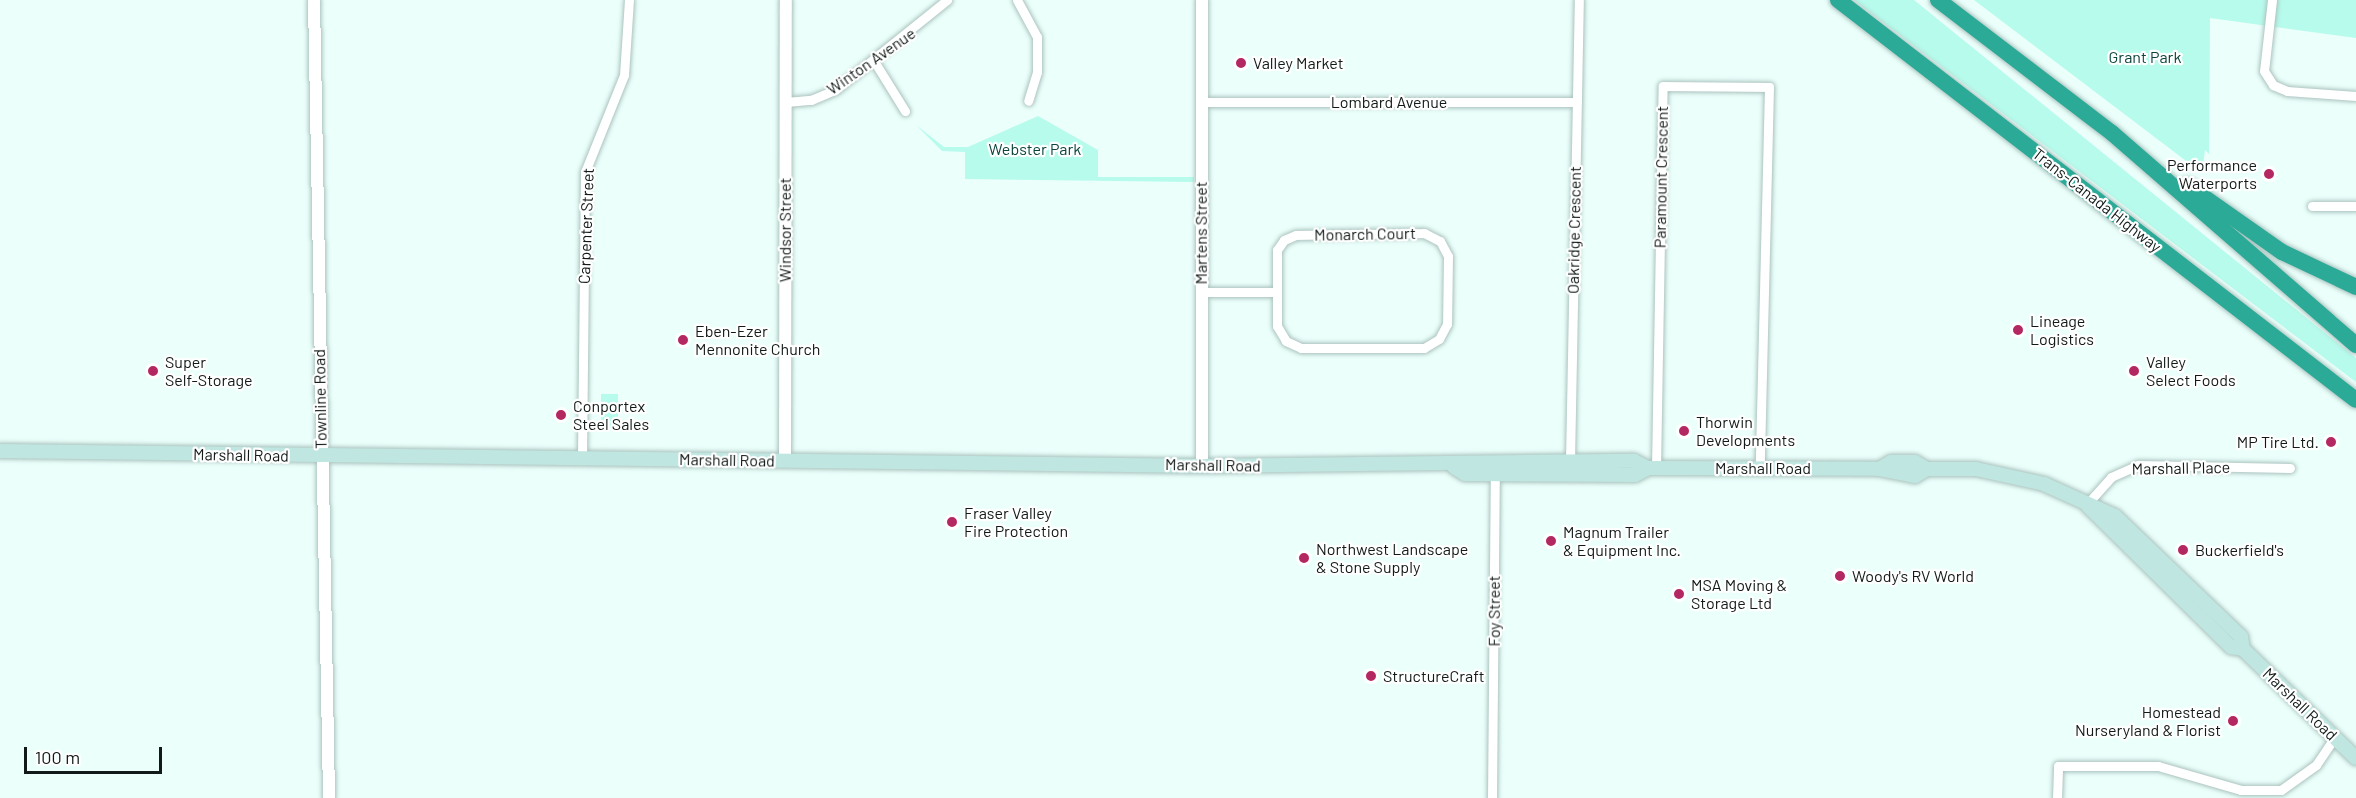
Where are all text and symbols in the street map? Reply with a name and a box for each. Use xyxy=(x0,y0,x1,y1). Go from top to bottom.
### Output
street label: Winton Avenue xyxy=(823,23,919,99)
park label: Grant Park xyxy=(2109,47,2181,67)
place label: Valley Market xyxy=(1253,53,1343,73)
marker: Valley Market xyxy=(1234,56,1248,70)
street label: Lombard Avenue xyxy=(1331,92,1447,112)
street label: Paramount Crescent xyxy=(1650,106,1672,248)
park label: Webster Park xyxy=(989,139,1081,159)
street label: Trans-Canada Highway xyxy=(2029,144,2165,256)
place label: Performance Waterports xyxy=(2167,155,2257,193)
street label: Oakridge Crescent xyxy=(1563,166,1585,294)
marker: Performance Waterports xyxy=(2262,167,2276,181)
street label: Carpenter Street xyxy=(574,168,598,284)
street label: Windsor Street xyxy=(775,178,795,282)
street label: Martens Street xyxy=(1191,182,1211,284)
street label: Monarch Court xyxy=(1314,224,1416,244)
place label: Lineage Logistics xyxy=(2030,311,2094,349)
place label: Eben-Ezer Mennonite Church xyxy=(695,321,820,359)
marker: Lineage Logistics xyxy=(2011,323,2025,337)
marker: Eben-Ezer Mennonite Church xyxy=(676,333,690,347)
street label: Townline Road xyxy=(310,349,330,449)
place label: Super Self-Storage xyxy=(165,352,253,390)
place label: Valley Select Foods xyxy=(2146,352,2236,390)
marker: Super Self-Storage xyxy=(146,364,160,378)
marker: Valley Select Foods xyxy=(2127,364,2141,378)
place label: Conportex Steel Sales xyxy=(573,396,649,434)
marker: Conportex Steel Sales xyxy=(554,408,568,422)
place label: Thorwin Developments xyxy=(1696,412,1795,450)
marker: Thorwin Developments xyxy=(1677,424,1691,438)
place label: MP Tire Ltd. xyxy=(2237,432,2319,452)
marker: MP Tire Ltd. xyxy=(2324,435,2338,449)
street label: Marshall Road xyxy=(193,445,289,465)
street label: Marshall Road xyxy=(679,450,775,470)
street label: Marshall Road xyxy=(1165,455,1261,475)
street label: Marshall Road xyxy=(1715,458,1811,478)
street label: Marshall Place xyxy=(2132,458,2230,478)
place label: Fraser Valley Fire Protection xyxy=(964,503,1068,541)
marker: Fraser Valley Fire Protection xyxy=(945,515,959,529)
place label: Magnum Trailer & Equipment Inc. xyxy=(1563,522,1681,560)
marker: Magnum Trailer & Equipment Inc. xyxy=(1544,534,1558,548)
place label: Northwest Landscape & Stone Supply xyxy=(1316,539,1468,577)
place label: Buckerfield's xyxy=(2195,540,2284,560)
marker: Buckerfield's xyxy=(2176,543,2190,557)
marker: Northwest Landscape & Stone Supply xyxy=(1297,551,1311,565)
place label: Woody's RV World xyxy=(1852,566,1974,586)
marker: Woody's RV World xyxy=(1833,569,1847,583)
street label: Foy Street xyxy=(1484,575,1504,647)
place label: MSA Moving & Storage Ltd xyxy=(1691,575,1787,613)
marker: MSA Moving & Storage Ltd xyxy=(1672,587,1686,601)
street label: Marshall Road xyxy=(2259,664,2341,744)
place label: StructureCraft xyxy=(1383,666,1485,686)
marker: StructureCraft xyxy=(1364,669,1378,683)
place label: Homestead Nurseryland & Florist xyxy=(2075,702,2221,740)
marker: Homestead Nurseryland & Florist xyxy=(2226,714,2240,728)
scale bar xyxy=(27,735,165,773)
text: 100 m xyxy=(35,746,80,768)

